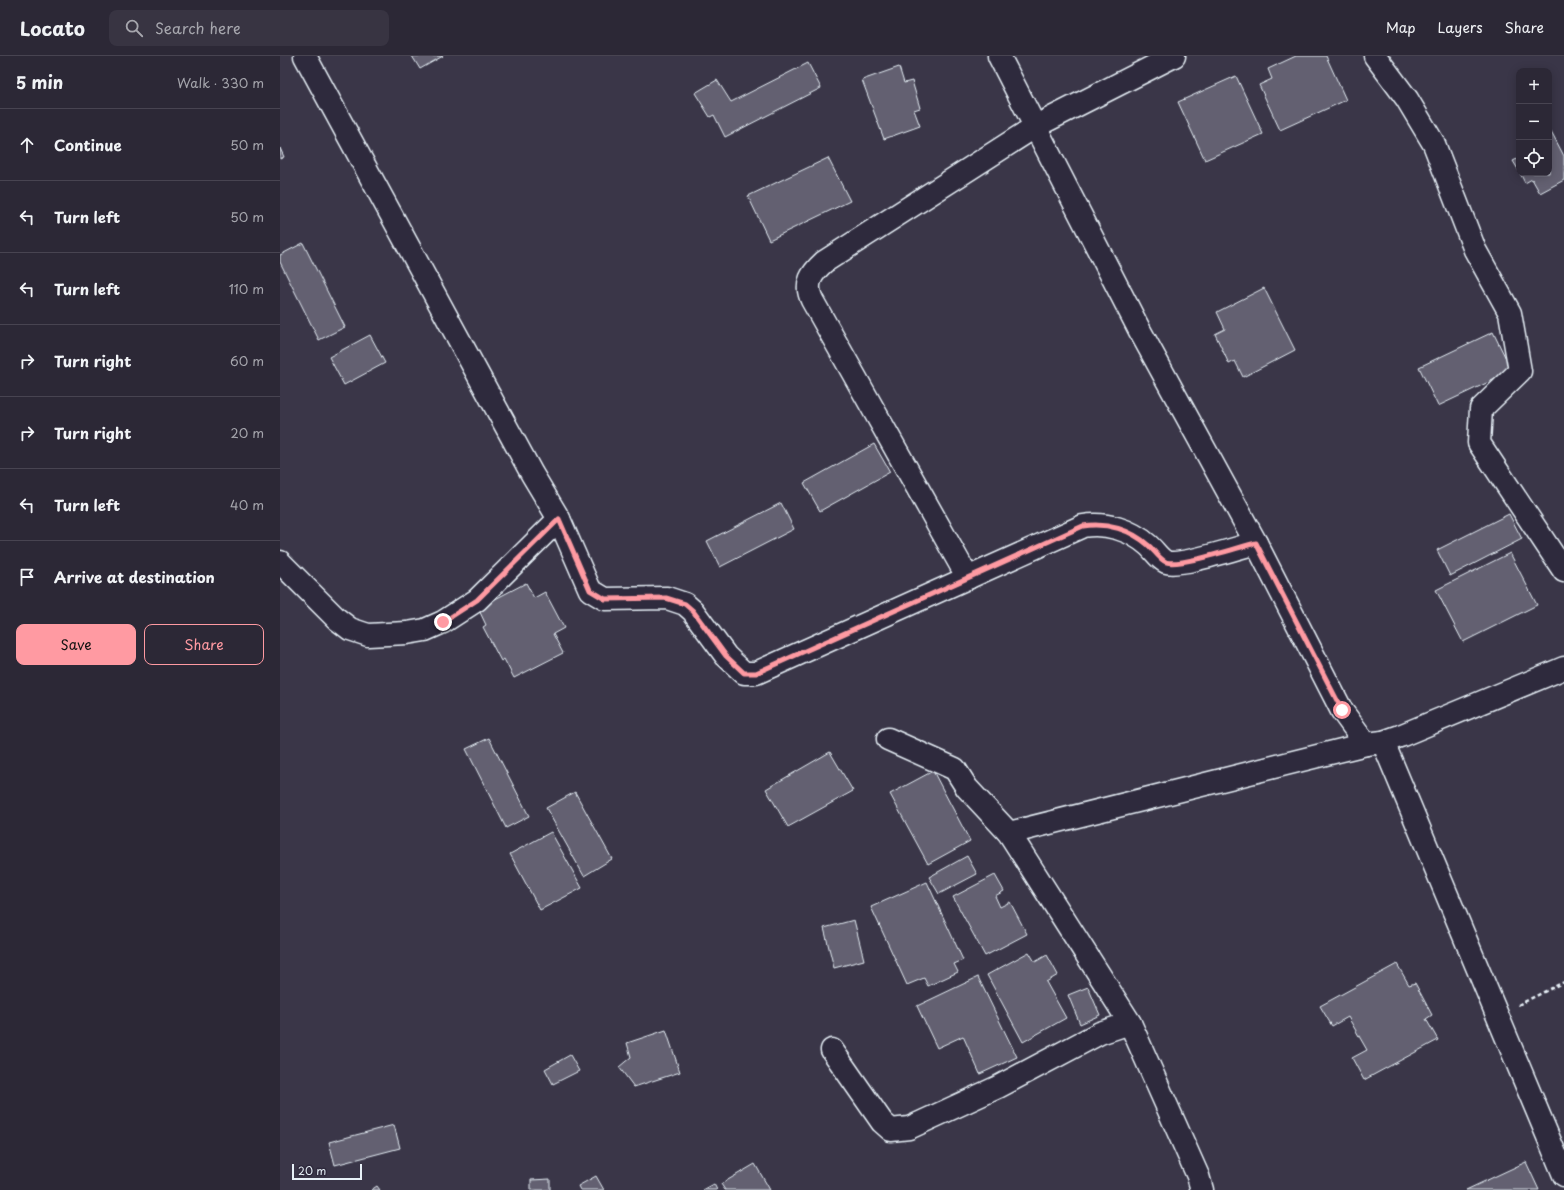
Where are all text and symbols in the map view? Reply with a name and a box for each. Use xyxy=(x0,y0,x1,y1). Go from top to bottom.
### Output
search box xyxy=(109,10,389,46)
text: Locato xyxy=(20,14,85,42)
text: Search here xyxy=(155,16,241,39)
icon: search xyxy=(123,17,145,39)
text: Map xyxy=(1386,17,1416,38)
text: Layers xyxy=(1438,17,1483,38)
text: Share xyxy=(1505,17,1544,38)
map controls xyxy=(1516,68,1552,176)
button: + xyxy=(1516,68,1552,104)
text: 5 min xyxy=(16,69,63,95)
text: Walk · 330 m xyxy=(177,73,264,92)
button: − xyxy=(1516,104,1552,140)
text: Continue xyxy=(54,133,122,156)
icon: ahead xyxy=(16,134,38,156)
text: 50 m xyxy=(230,135,264,154)
button: locate xyxy=(1516,140,1552,176)
text: Turn left xyxy=(54,205,120,228)
icon: left xyxy=(16,206,38,228)
text: 50 m xyxy=(230,207,264,226)
text: Turn left xyxy=(54,277,120,300)
icon: left xyxy=(16,278,38,300)
text: 110 m xyxy=(229,279,264,298)
text: Turn right xyxy=(54,349,131,372)
icon: right xyxy=(16,350,38,372)
text: 60 m xyxy=(230,351,264,370)
text: Turn right xyxy=(54,421,131,444)
icon: right xyxy=(16,422,38,444)
text: 20 m xyxy=(230,423,264,442)
text: Turn left xyxy=(54,493,120,516)
icon: left xyxy=(16,494,38,516)
text: 40 m xyxy=(230,495,264,514)
text: Arrive at destination xyxy=(54,565,215,588)
icon: arrive xyxy=(16,566,38,588)
route end xyxy=(434,613,452,631)
button: Save xyxy=(16,624,136,665)
button: Share xyxy=(144,624,264,665)
route start xyxy=(1333,701,1351,719)
scale bar xyxy=(292,1162,362,1181)
text: 20 m xyxy=(298,1162,326,1179)

